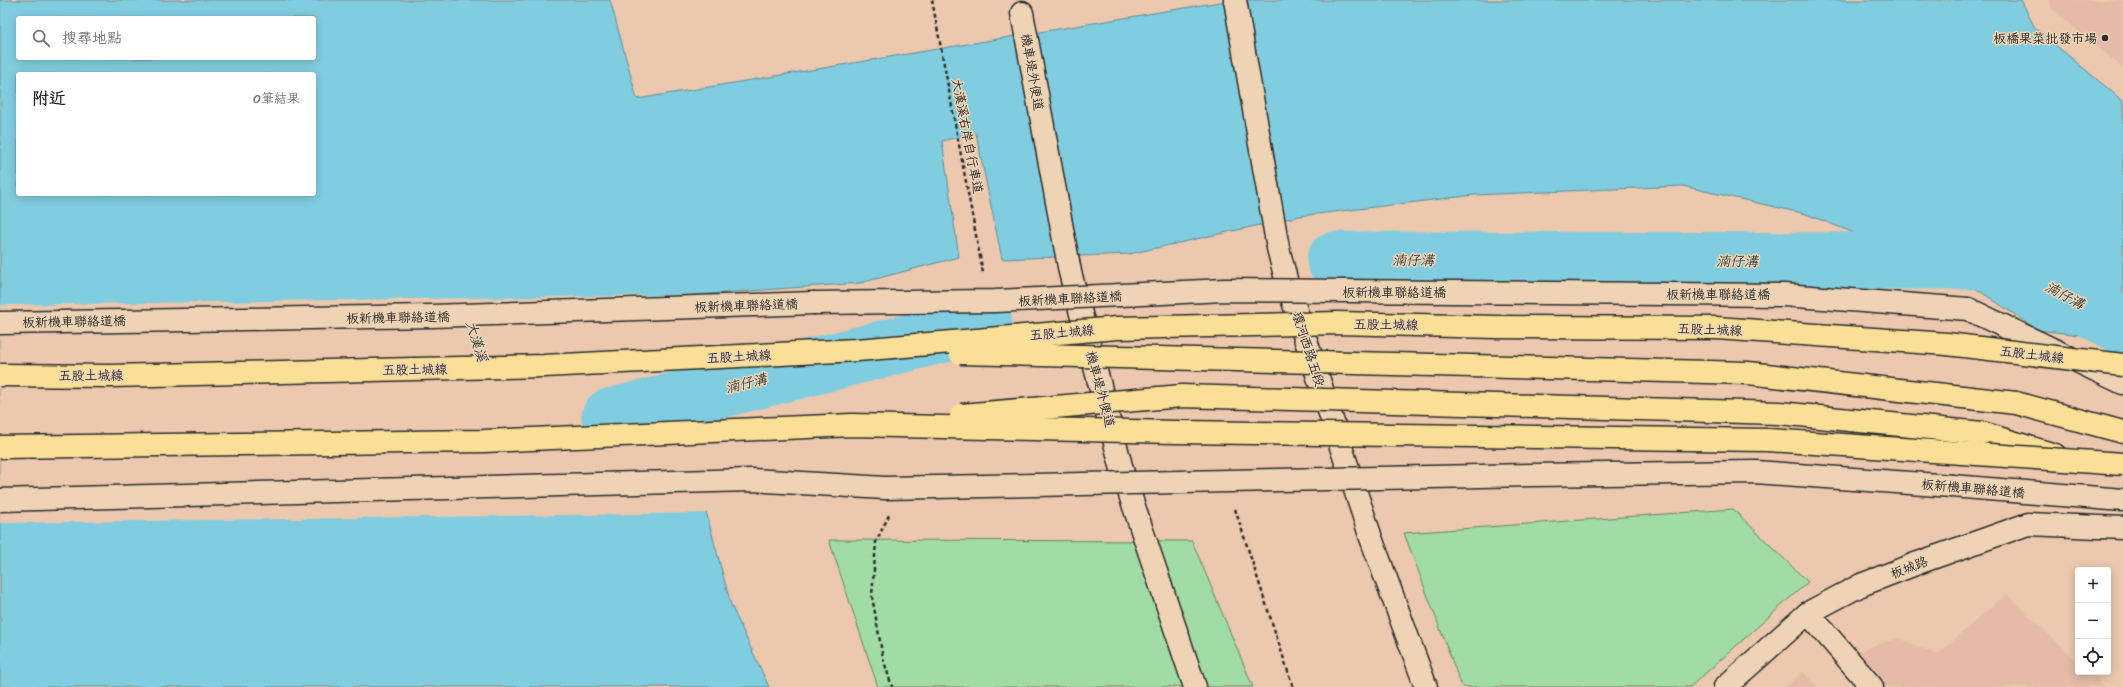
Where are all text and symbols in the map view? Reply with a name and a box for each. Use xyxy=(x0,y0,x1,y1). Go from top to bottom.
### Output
search box xyxy=(16,16,316,60)
text: 搜尋地點 xyxy=(62,25,122,51)
icon: search xyxy=(30,27,52,49)
place label: 板橋果菜批發市場 xyxy=(1993,27,2097,50)
street label: 機車堤外便道 xyxy=(1014,32,1051,112)
marker: 板橋果菜批發市場 xyxy=(2100,33,2110,43)
street label: 大漢溪右岸自行車道 xyxy=(945,76,990,196)
text: 附近 xyxy=(32,83,66,113)
text: 0筆結果 xyxy=(253,87,300,110)
water label: 湳仔溝 xyxy=(1392,248,1435,273)
water label: 湳仔溝 xyxy=(1716,249,1759,274)
water label: 湳仔溝 xyxy=(2040,275,2090,317)
street label: 板新機車聯絡道橋 xyxy=(1342,281,1446,304)
street label: 板新機車聯絡道橋 xyxy=(1666,283,1770,306)
street label: 板新機車聯絡道橋 xyxy=(1017,284,1123,313)
street label: 板新機車聯絡道橋 xyxy=(694,292,798,319)
street label: 板新機車聯絡道橋 xyxy=(346,305,450,330)
street label: 板新機車聯絡道橋 xyxy=(22,309,126,334)
street label: 環河西路五段 xyxy=(1286,309,1332,390)
street label: 五股土城線 xyxy=(1353,312,1419,337)
water label: 大漢溪 xyxy=(458,317,495,366)
street label: 五股土城線 xyxy=(1677,317,1743,342)
street label: 五股土城線 xyxy=(1029,318,1095,347)
street label: 五股土城線 xyxy=(1998,339,2066,370)
street label: 五股土城線 xyxy=(706,343,772,370)
street label: 機車堤外便道 xyxy=(1079,348,1122,430)
street label: 五股土城線 xyxy=(382,357,448,382)
street label: 五股土城線 xyxy=(58,364,124,387)
water label: 湳仔溝 xyxy=(723,366,770,401)
street label: 板新機車聯絡道橋 xyxy=(1920,473,2026,504)
street label: 板城路 xyxy=(1887,550,1932,585)
map controls xyxy=(2075,567,2111,675)
button: + xyxy=(2075,567,2111,603)
button: − xyxy=(2075,603,2111,639)
button: locate xyxy=(2075,639,2111,675)

